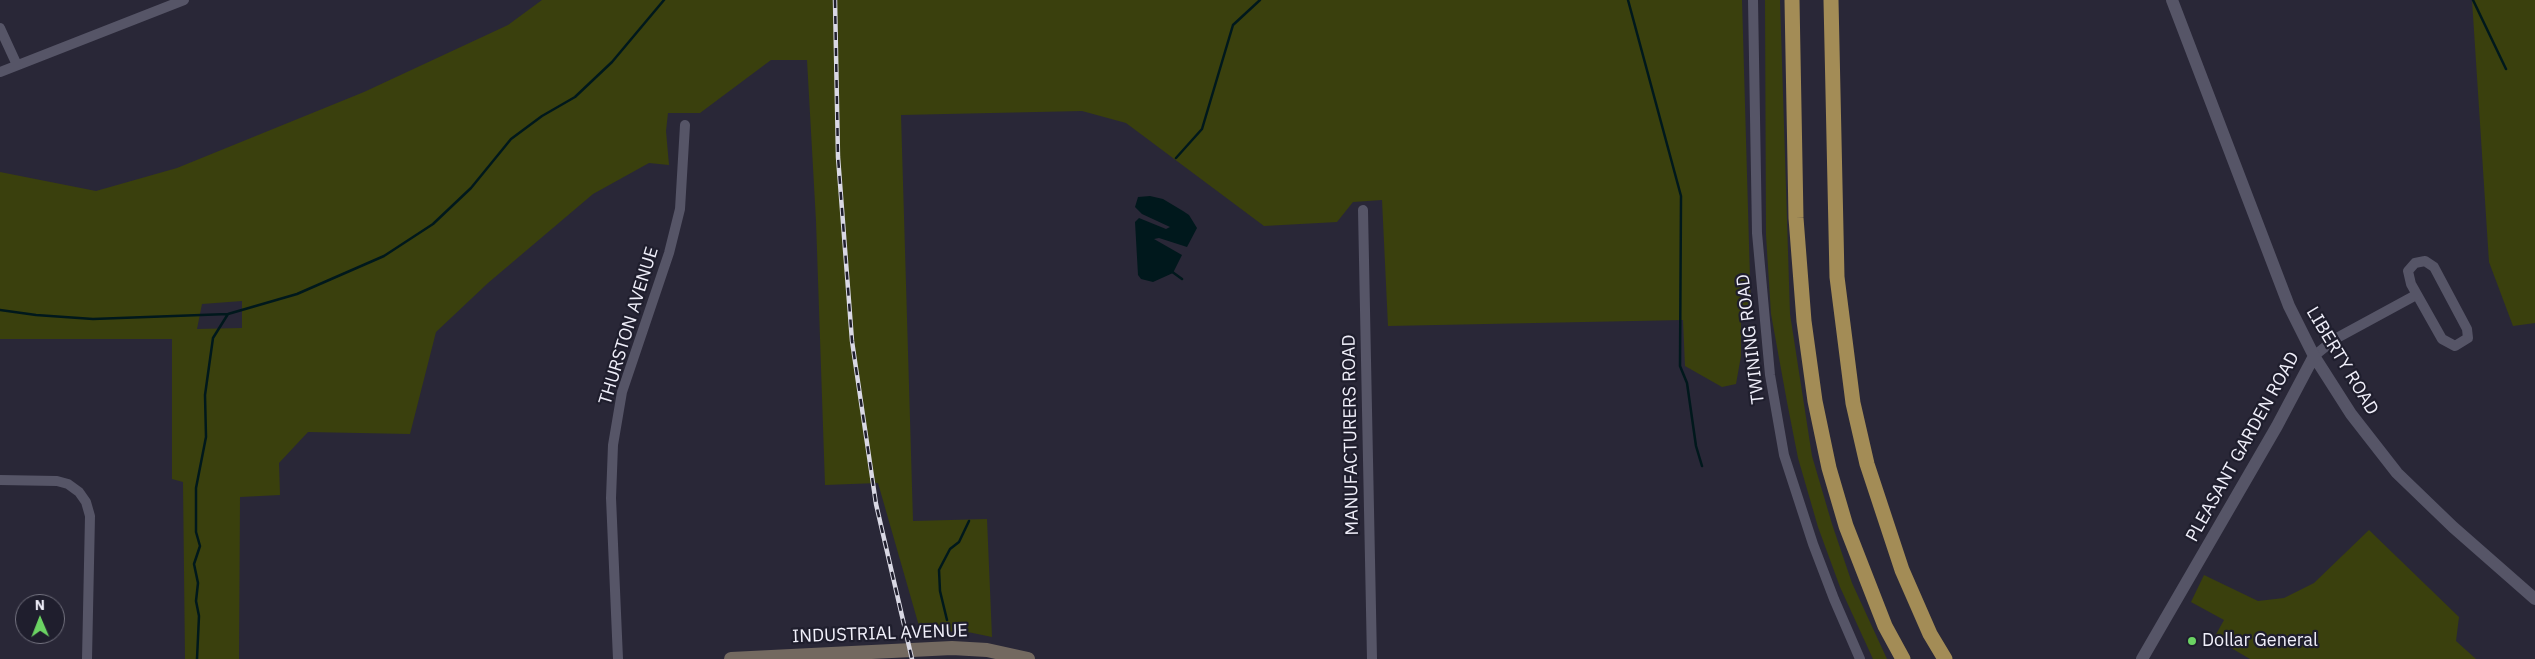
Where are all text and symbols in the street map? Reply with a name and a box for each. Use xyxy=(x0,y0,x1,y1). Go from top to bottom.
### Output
street label: THURSTON AVENUE xyxy=(595,244,663,408)
street label: TWINING ROAD xyxy=(1732,273,1770,405)
street label: LIBERTY ROAD xyxy=(2301,303,2383,419)
street label: MANUFACTURERS ROAD xyxy=(1338,334,1364,536)
street label: PLEASANT GARDEN ROAD xyxy=(2182,348,2304,546)
north arrow xyxy=(15,594,65,644)
text: N xyxy=(35,596,45,614)
street label: INDUSTRIAL AVENUE xyxy=(792,620,968,648)
place label: Dollar General xyxy=(2202,630,2318,652)
marker: Dollar General xyxy=(2186,635,2198,647)

